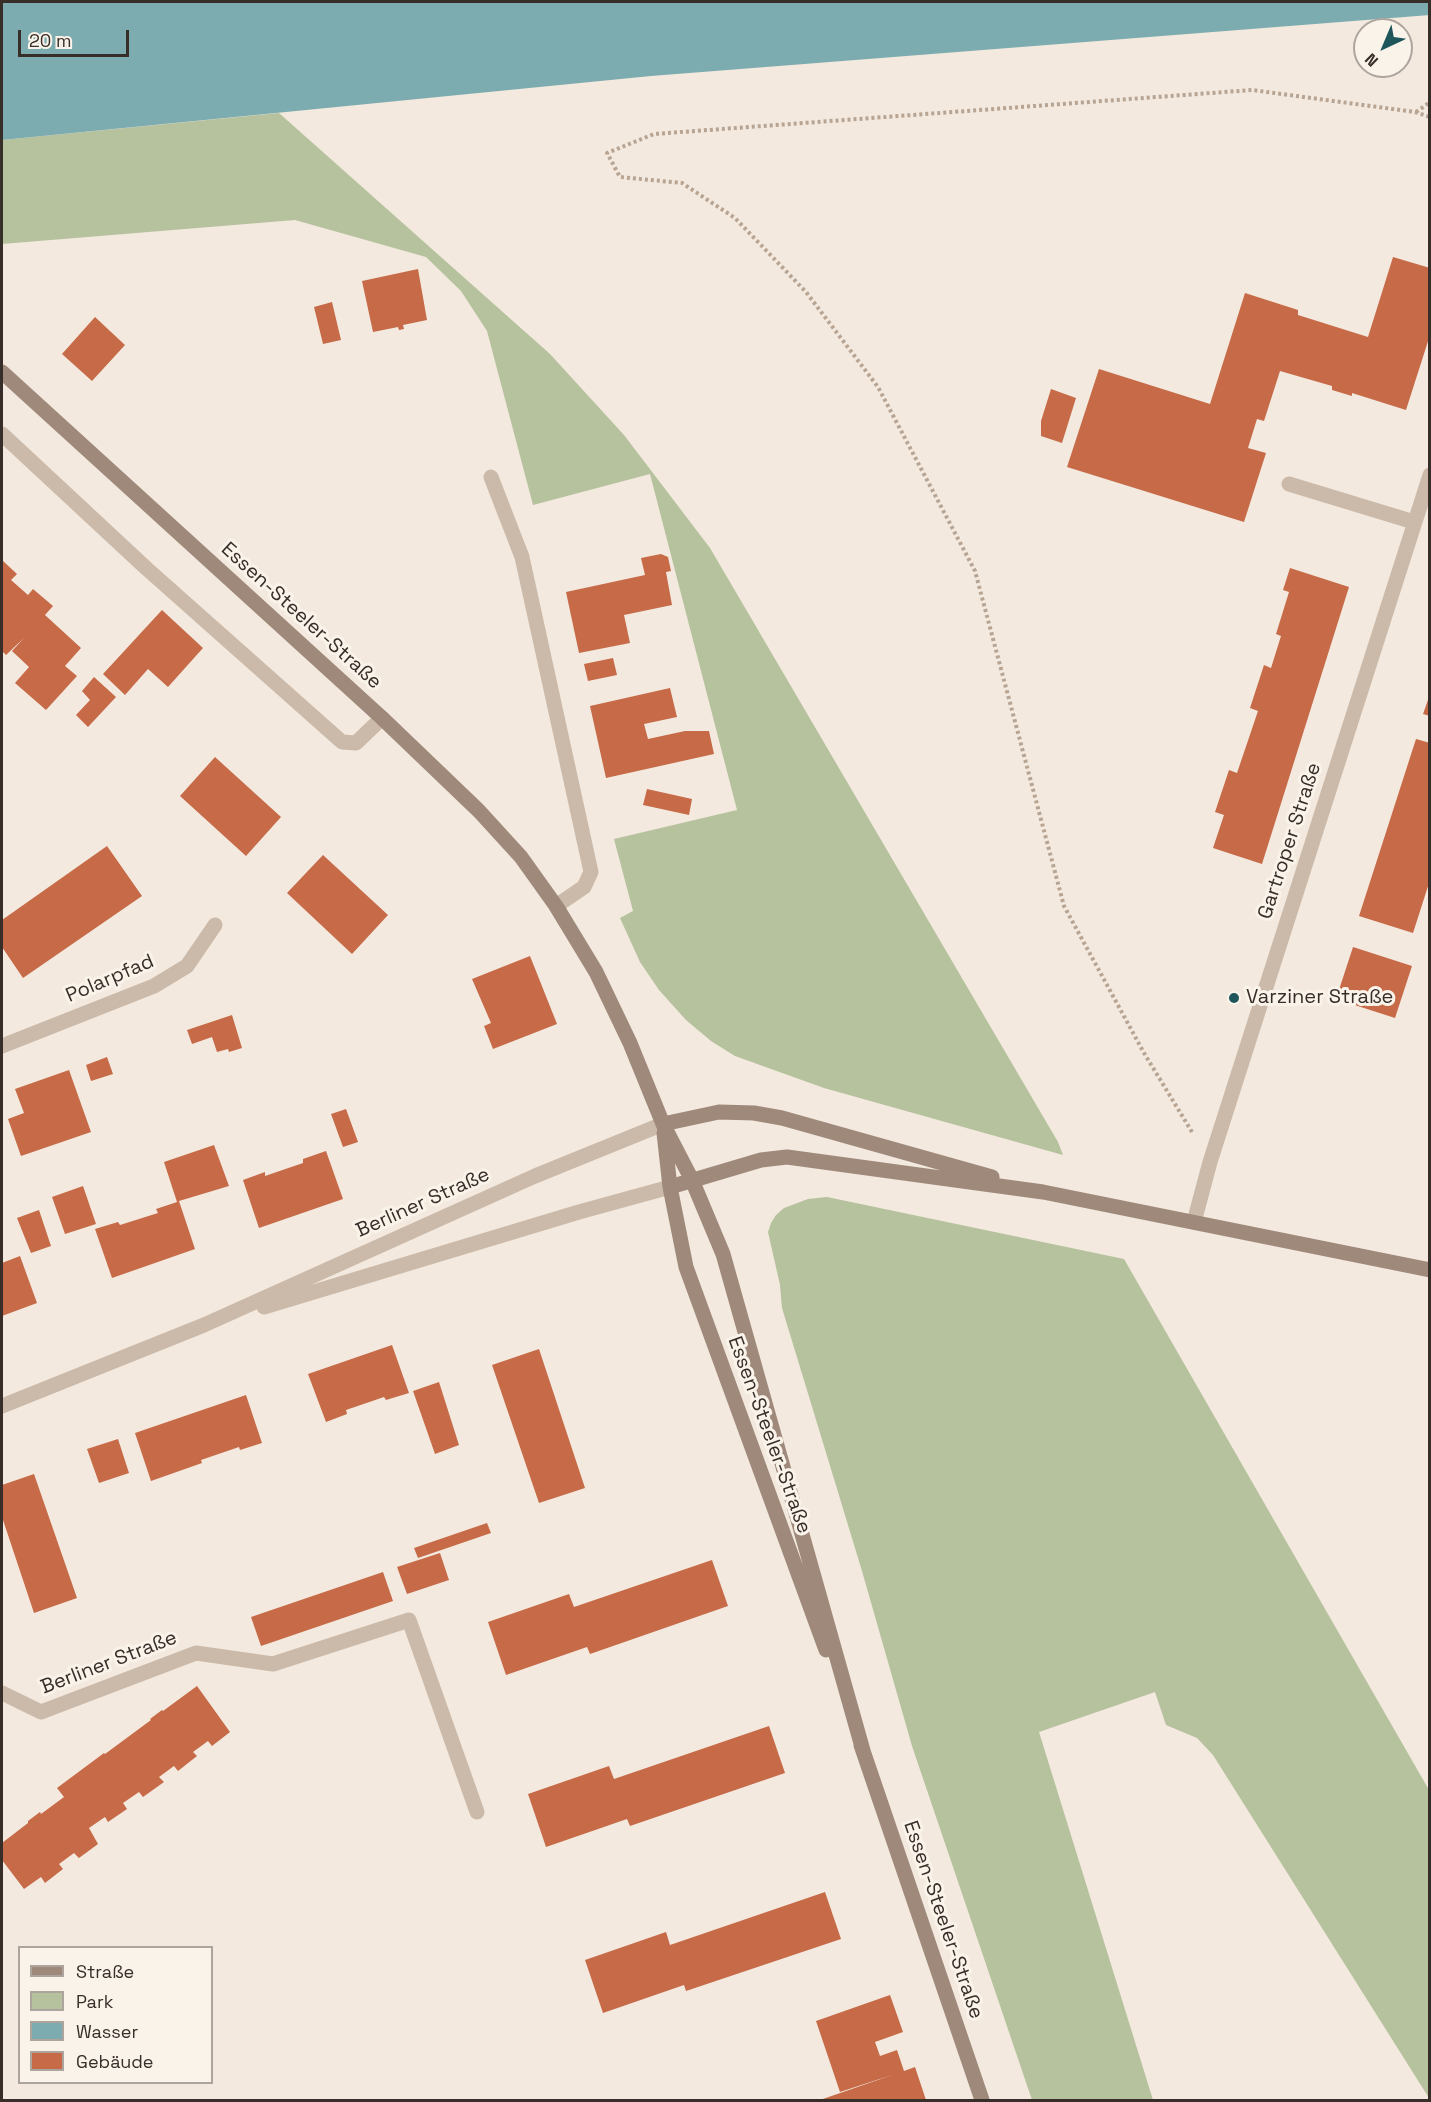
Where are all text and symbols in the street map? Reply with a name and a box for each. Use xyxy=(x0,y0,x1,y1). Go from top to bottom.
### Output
scale bar xyxy=(21,18,132,56)
north arrow xyxy=(1353,18,1413,78)
text: 20 m xyxy=(29,29,72,52)
text: N xyxy=(1360,49,1383,71)
street label: Essen-Steeler-Straße xyxy=(216,538,386,694)
street label: Gartroper Straße xyxy=(1253,760,1327,922)
street label: Polarpfad xyxy=(62,950,158,1008)
place label: Varziner Straße xyxy=(1246,986,1393,1010)
marker: Varziner Straße xyxy=(1227,991,1241,1005)
street label: Berliner Straße xyxy=(352,1163,494,1243)
street label: Essen-Steeler-Straße xyxy=(722,1333,816,1537)
street label: Berliner Straße xyxy=(38,1626,180,1700)
street label: Essen-Steeler-Straße xyxy=(898,1818,988,2022)
legend xyxy=(18,1946,213,2084)
text: Straße xyxy=(76,1960,134,1983)
text: Park xyxy=(76,1990,113,2013)
text: Wasser xyxy=(76,2020,138,2043)
text: Gebäude xyxy=(76,2050,154,2073)

